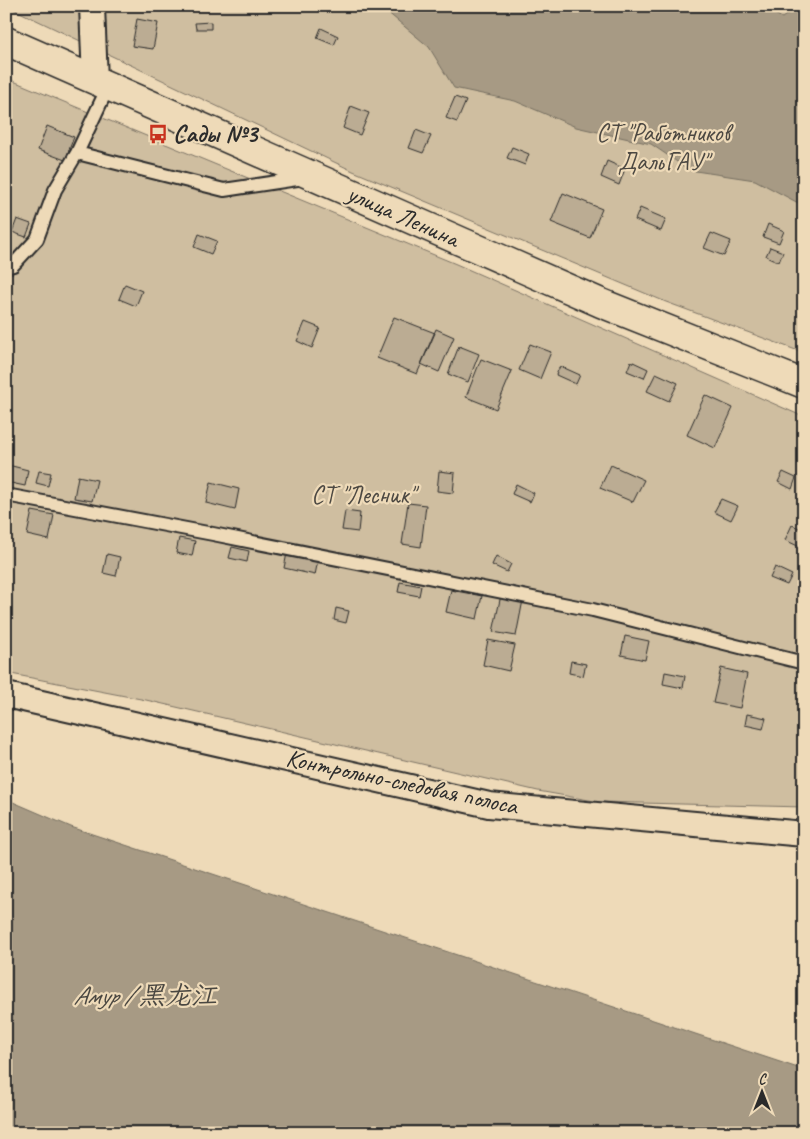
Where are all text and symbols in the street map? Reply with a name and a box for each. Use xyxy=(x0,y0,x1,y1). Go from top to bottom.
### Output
park label: СТ "Работников ДальГАУ" xyxy=(596,117,734,178)
place label: Сады №3 xyxy=(173,118,260,150)
bus stop icon: Сады №3 xyxy=(147,123,169,145)
street label: улица Ленина xyxy=(340,176,466,256)
park label: СТ "Лесник" xyxy=(311,479,420,511)
street label: Контрольно-следовая полоса xyxy=(283,742,523,823)
water label: Амур / 黑龙江 xyxy=(73,979,218,1012)
north arrow xyxy=(738,1066,788,1116)
text: С xyxy=(759,1071,768,1088)

